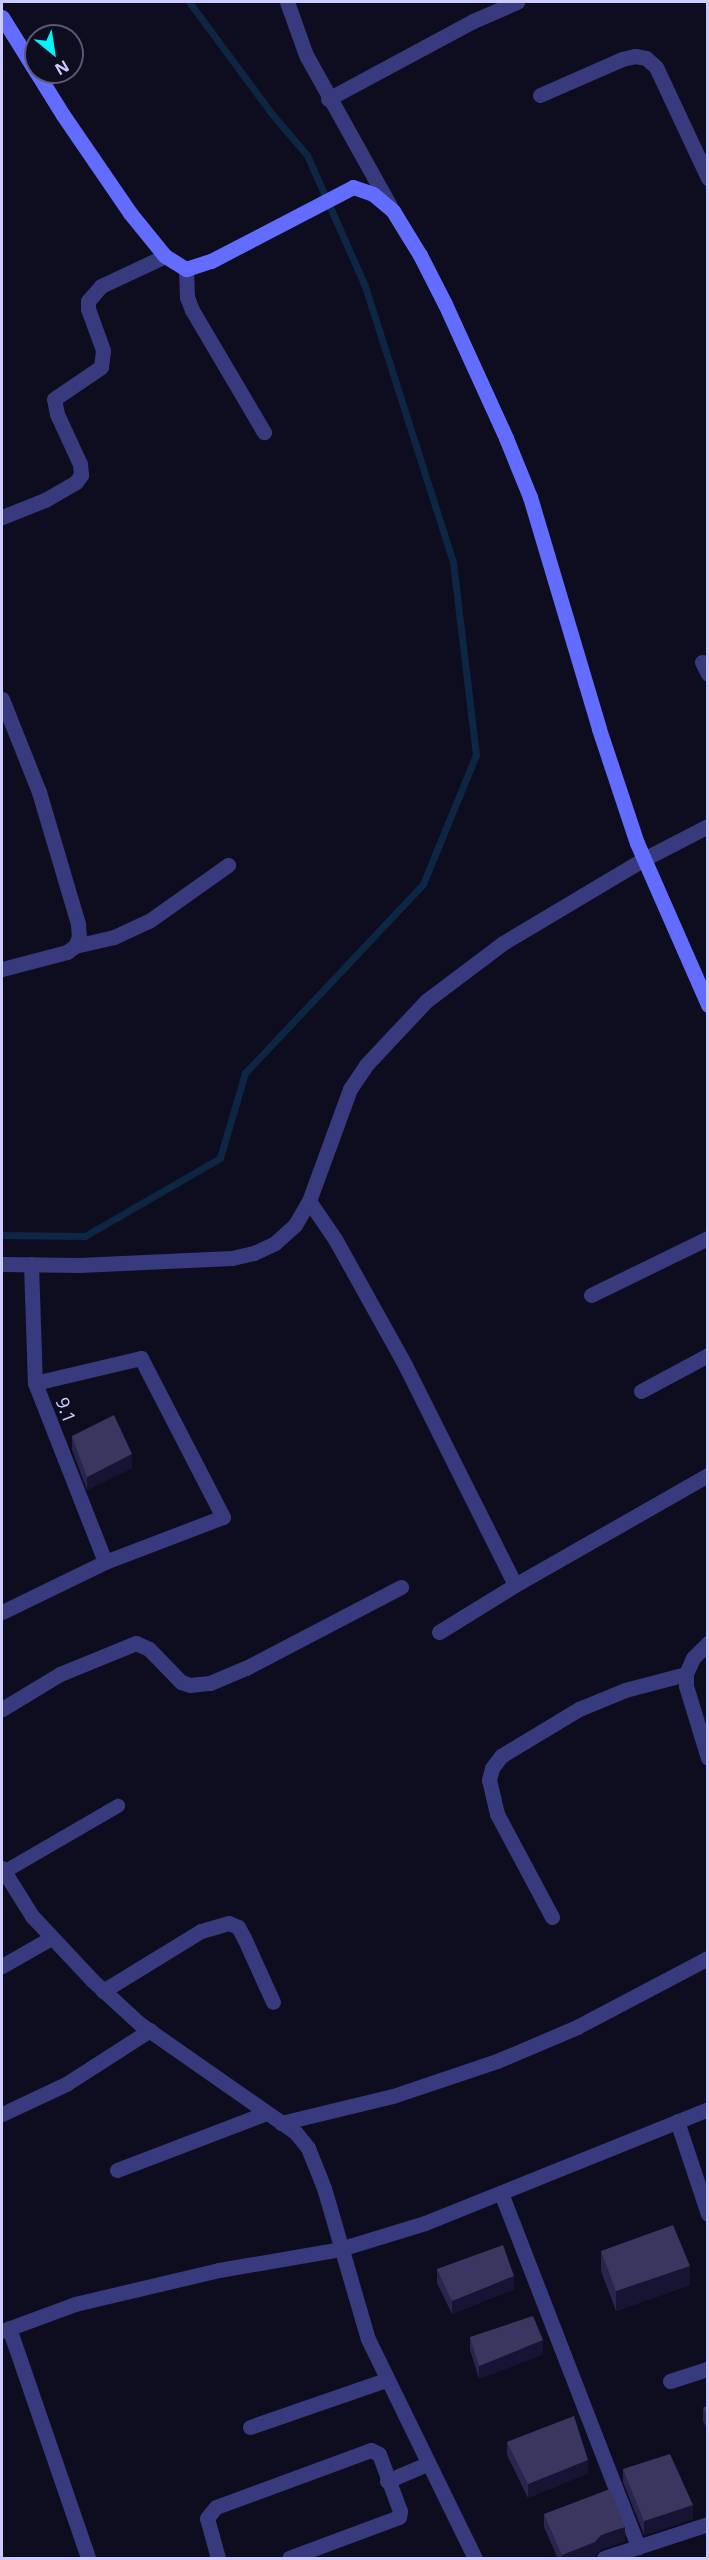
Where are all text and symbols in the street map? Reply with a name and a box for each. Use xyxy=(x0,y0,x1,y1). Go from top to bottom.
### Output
north arrow xyxy=(24,24,84,84)
text: N xyxy=(51,55,73,81)
street label: 9.1 xyxy=(51,1394,81,1426)

